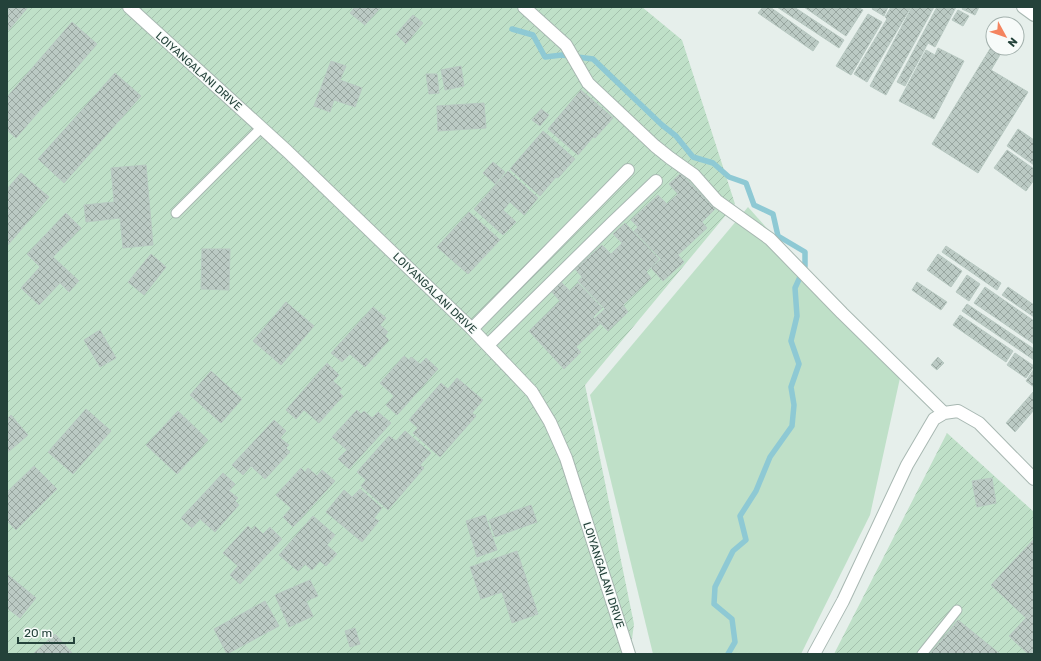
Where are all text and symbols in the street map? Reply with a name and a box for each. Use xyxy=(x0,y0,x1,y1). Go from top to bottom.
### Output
north arrow xyxy=(985,16,1025,56)
street label: LOIYANGALANI DRIVE xyxy=(153,29,245,114)
text: N xyxy=(1005,35,1020,49)
street label: LOIYANGALANI DRIVE xyxy=(390,250,479,337)
street label: LOIYANGALANI DRIVE xyxy=(580,520,627,630)
scale bar xyxy=(18,619,74,645)
text: 20 m xyxy=(24,626,52,640)

